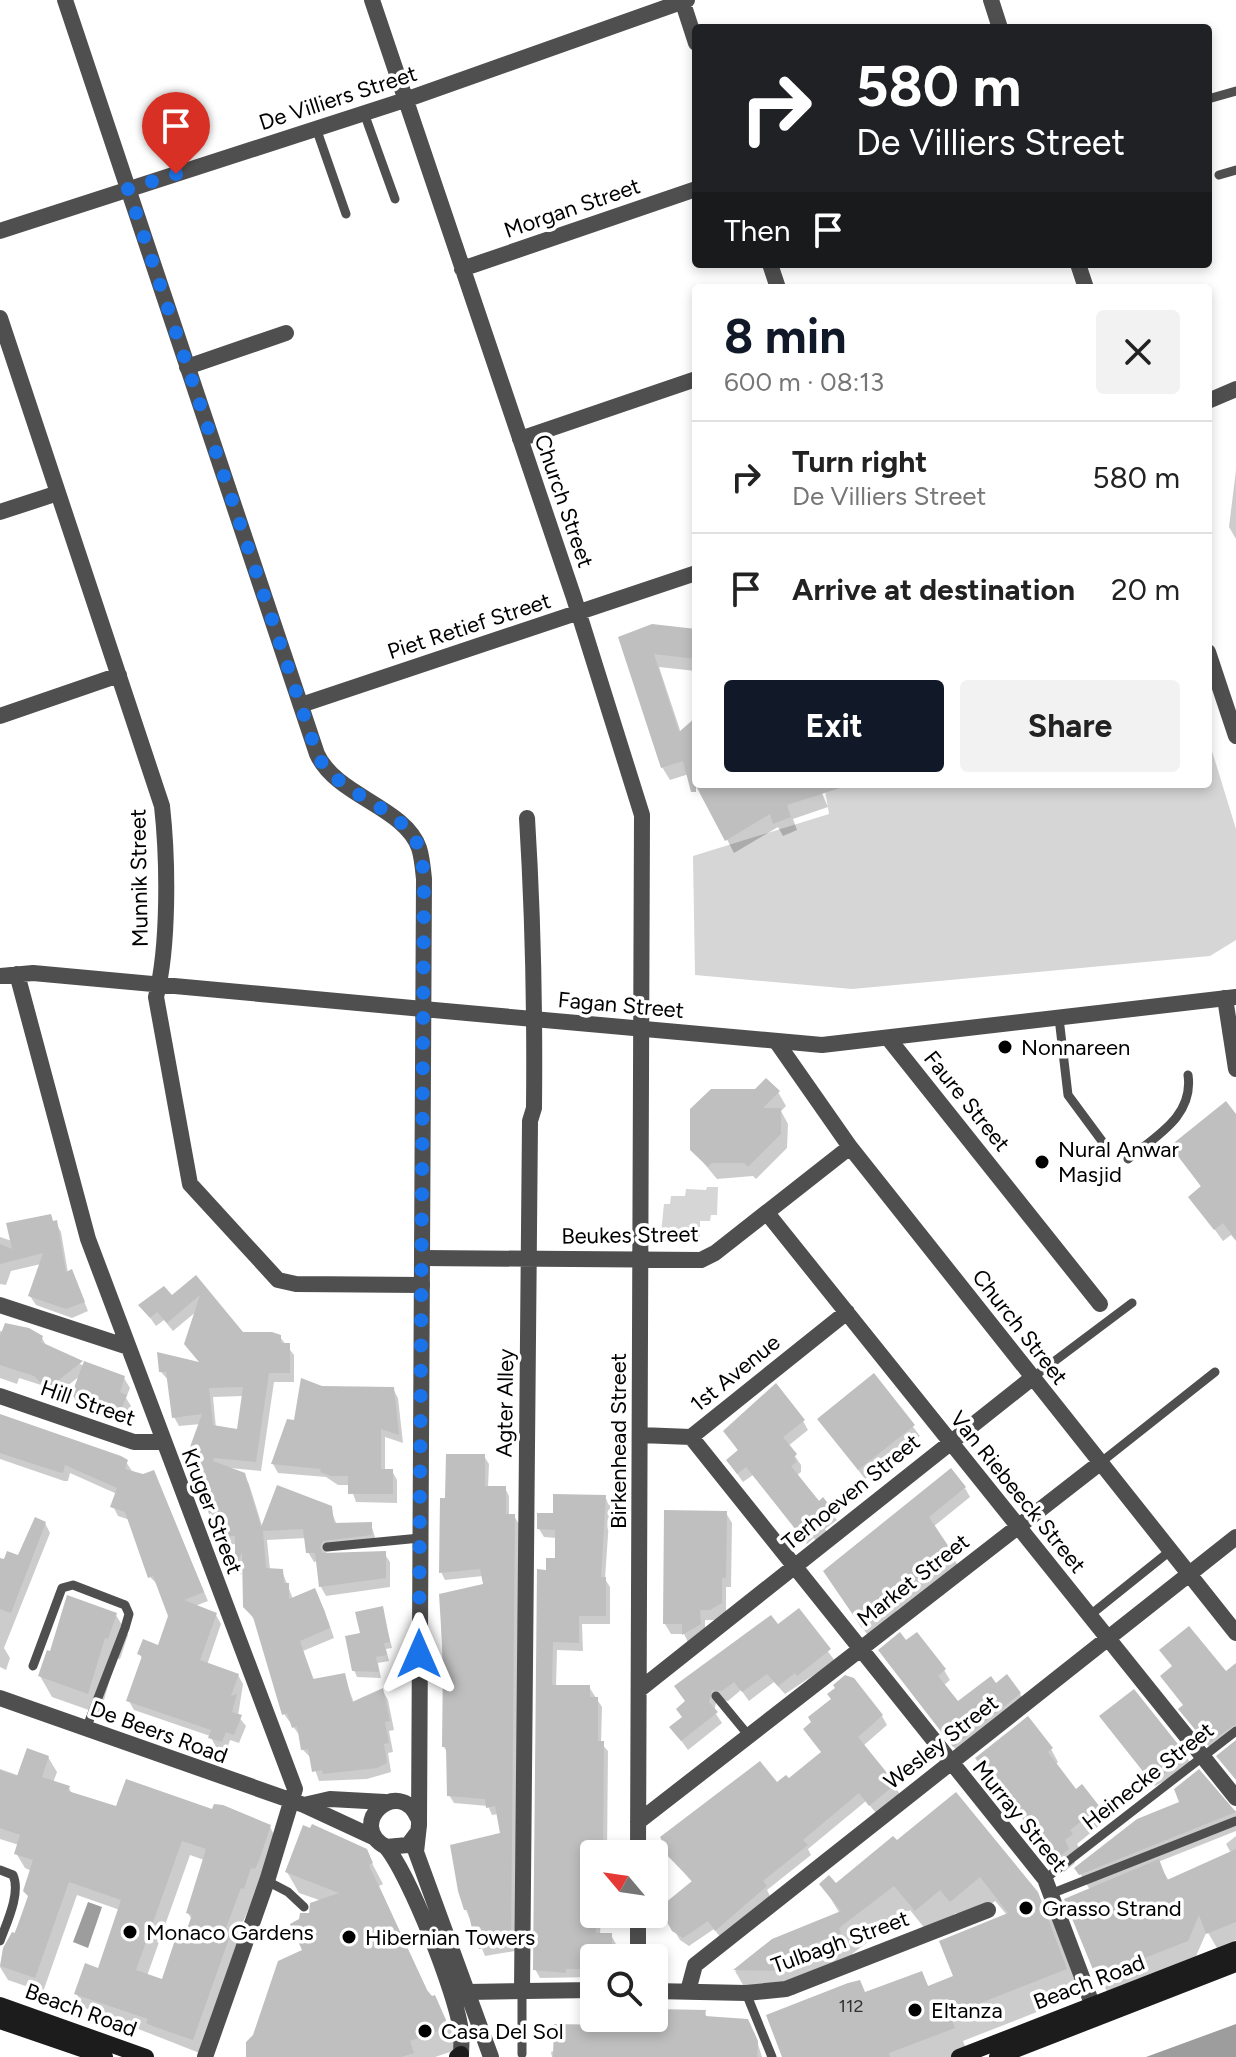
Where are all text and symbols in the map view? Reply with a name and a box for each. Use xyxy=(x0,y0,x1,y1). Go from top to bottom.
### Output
text: 580 m xyxy=(856,53,1021,120)
icon: right xyxy=(724,56,828,160)
street label: De Villiers Street xyxy=(256,60,420,136)
pin xyxy=(142,92,210,174)
icon: arrive xyxy=(154,104,198,148)
text: De Villiers Street xyxy=(856,121,1125,164)
street label: Morgan Street xyxy=(500,172,644,244)
icon: arrive xyxy=(806,208,850,252)
text: Then xyxy=(724,212,790,249)
text: 8 min xyxy=(724,307,847,365)
button: close xyxy=(1096,310,1180,394)
text: 600 m · 08:13 xyxy=(724,366,884,398)
street label: Church Street xyxy=(529,431,599,571)
text: Turn right xyxy=(792,443,927,480)
icon: right xyxy=(724,455,768,499)
text: 580 m xyxy=(1092,459,1180,496)
text: De Villiers Street xyxy=(792,480,986,512)
icon: arrive xyxy=(724,567,768,611)
text: Arrive at destination xyxy=(792,571,1075,608)
text: 20 m xyxy=(1111,571,1180,608)
street label: Piet Retief Street xyxy=(384,587,554,665)
button: Exit xyxy=(724,680,944,772)
button: Share xyxy=(960,680,1180,772)
street label: Munnik Street xyxy=(124,809,154,947)
street label: Fagan Street xyxy=(557,986,685,1024)
place label: Nonnareen xyxy=(1021,1034,1130,1061)
marker: Nonnareen xyxy=(996,1038,1014,1056)
street label: Faure Street xyxy=(918,1045,1016,1157)
place label: Nural Anwar Masjid xyxy=(1058,1136,1179,1188)
marker: Nural Anwar Masjid xyxy=(1033,1153,1051,1171)
street label: Beukes Street xyxy=(561,1220,699,1250)
street label: Church Street xyxy=(967,1264,1073,1390)
street label: 1st Avenue xyxy=(685,1329,785,1417)
street label: Agter Alley xyxy=(491,1348,519,1458)
street label: Birkenhead Street xyxy=(605,1353,632,1529)
street label: Hill Street xyxy=(37,1374,139,1432)
street label: Van Riebeeck Street xyxy=(944,1406,1092,1578)
street label: Terhoeven Street xyxy=(777,1428,925,1556)
street label: Kruger Street xyxy=(176,1444,248,1578)
street label: Market Street xyxy=(851,1528,975,1632)
position arrow xyxy=(377,1612,461,1696)
street label: Wesley Street xyxy=(878,1689,1004,1795)
street label: De Beers Road xyxy=(87,1695,231,1769)
street label: Heinecke Street xyxy=(1077,1716,1219,1836)
street label: Murray Street xyxy=(967,1755,1073,1877)
north arrow xyxy=(580,1840,668,1928)
map controls xyxy=(580,1840,668,2032)
place label: Grasso Strand xyxy=(1042,1895,1182,1922)
marker: Grasso Strand xyxy=(1017,1899,1035,1917)
street label: Tulbagh Street xyxy=(767,1905,913,1979)
place label: Monaco Gardens xyxy=(146,1919,314,1946)
marker: Monaco Gardens xyxy=(121,1923,139,1941)
place label: Hibernian Towers xyxy=(365,1924,535,1951)
marker: Hibernian Towers xyxy=(340,1928,358,1946)
button: search xyxy=(580,1944,668,2032)
street label: Beach Road xyxy=(1030,1948,1148,2016)
street label: Beach Road xyxy=(21,1977,141,2043)
house number: 112 xyxy=(839,1995,863,2017)
place label: Eltanza xyxy=(931,1997,1003,2024)
marker: Eltanza xyxy=(906,2001,924,2019)
place label: Casa Del Sol xyxy=(441,2018,564,2045)
marker: Casa Del Sol xyxy=(416,2022,434,2040)

